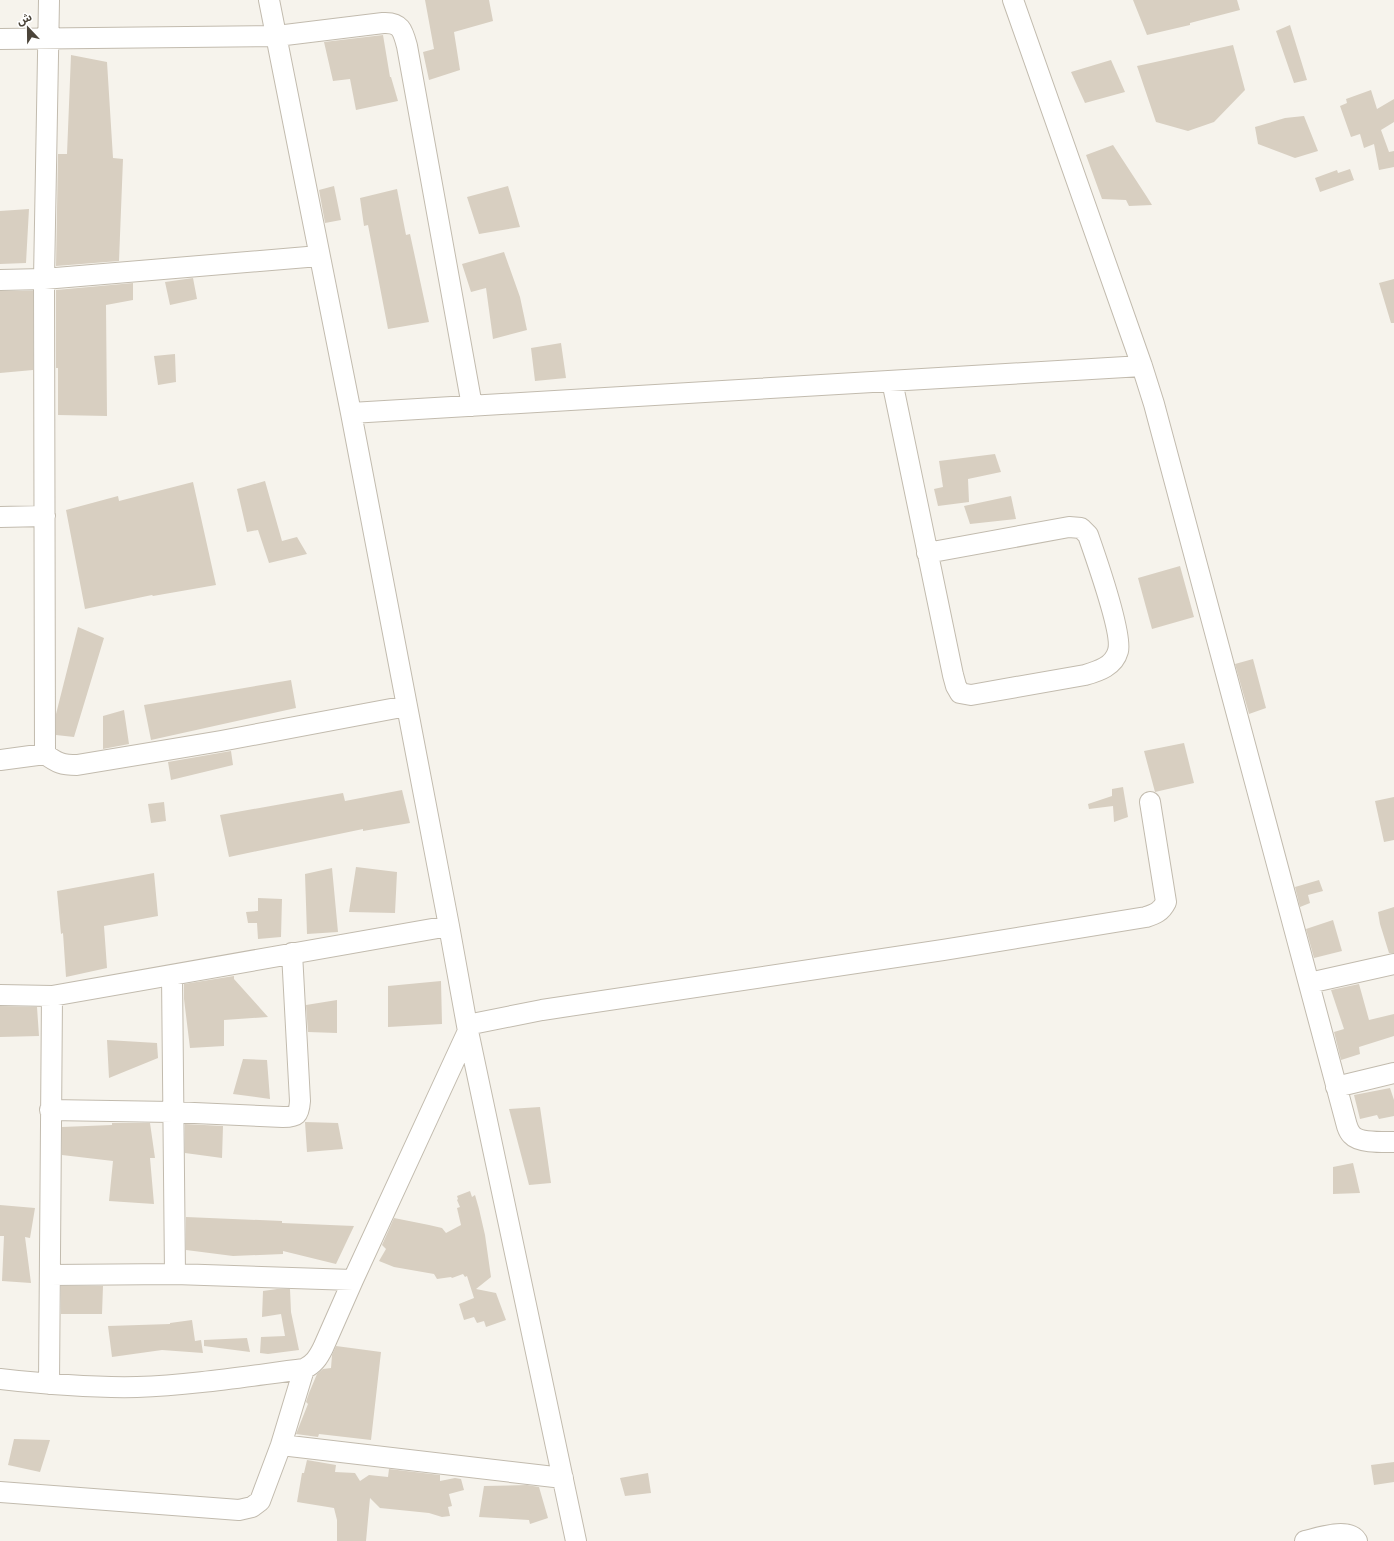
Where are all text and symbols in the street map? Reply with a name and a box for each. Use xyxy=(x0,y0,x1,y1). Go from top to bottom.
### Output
north arrow xyxy=(8,8,48,48)
text: ش xyxy=(15,9,34,29)

